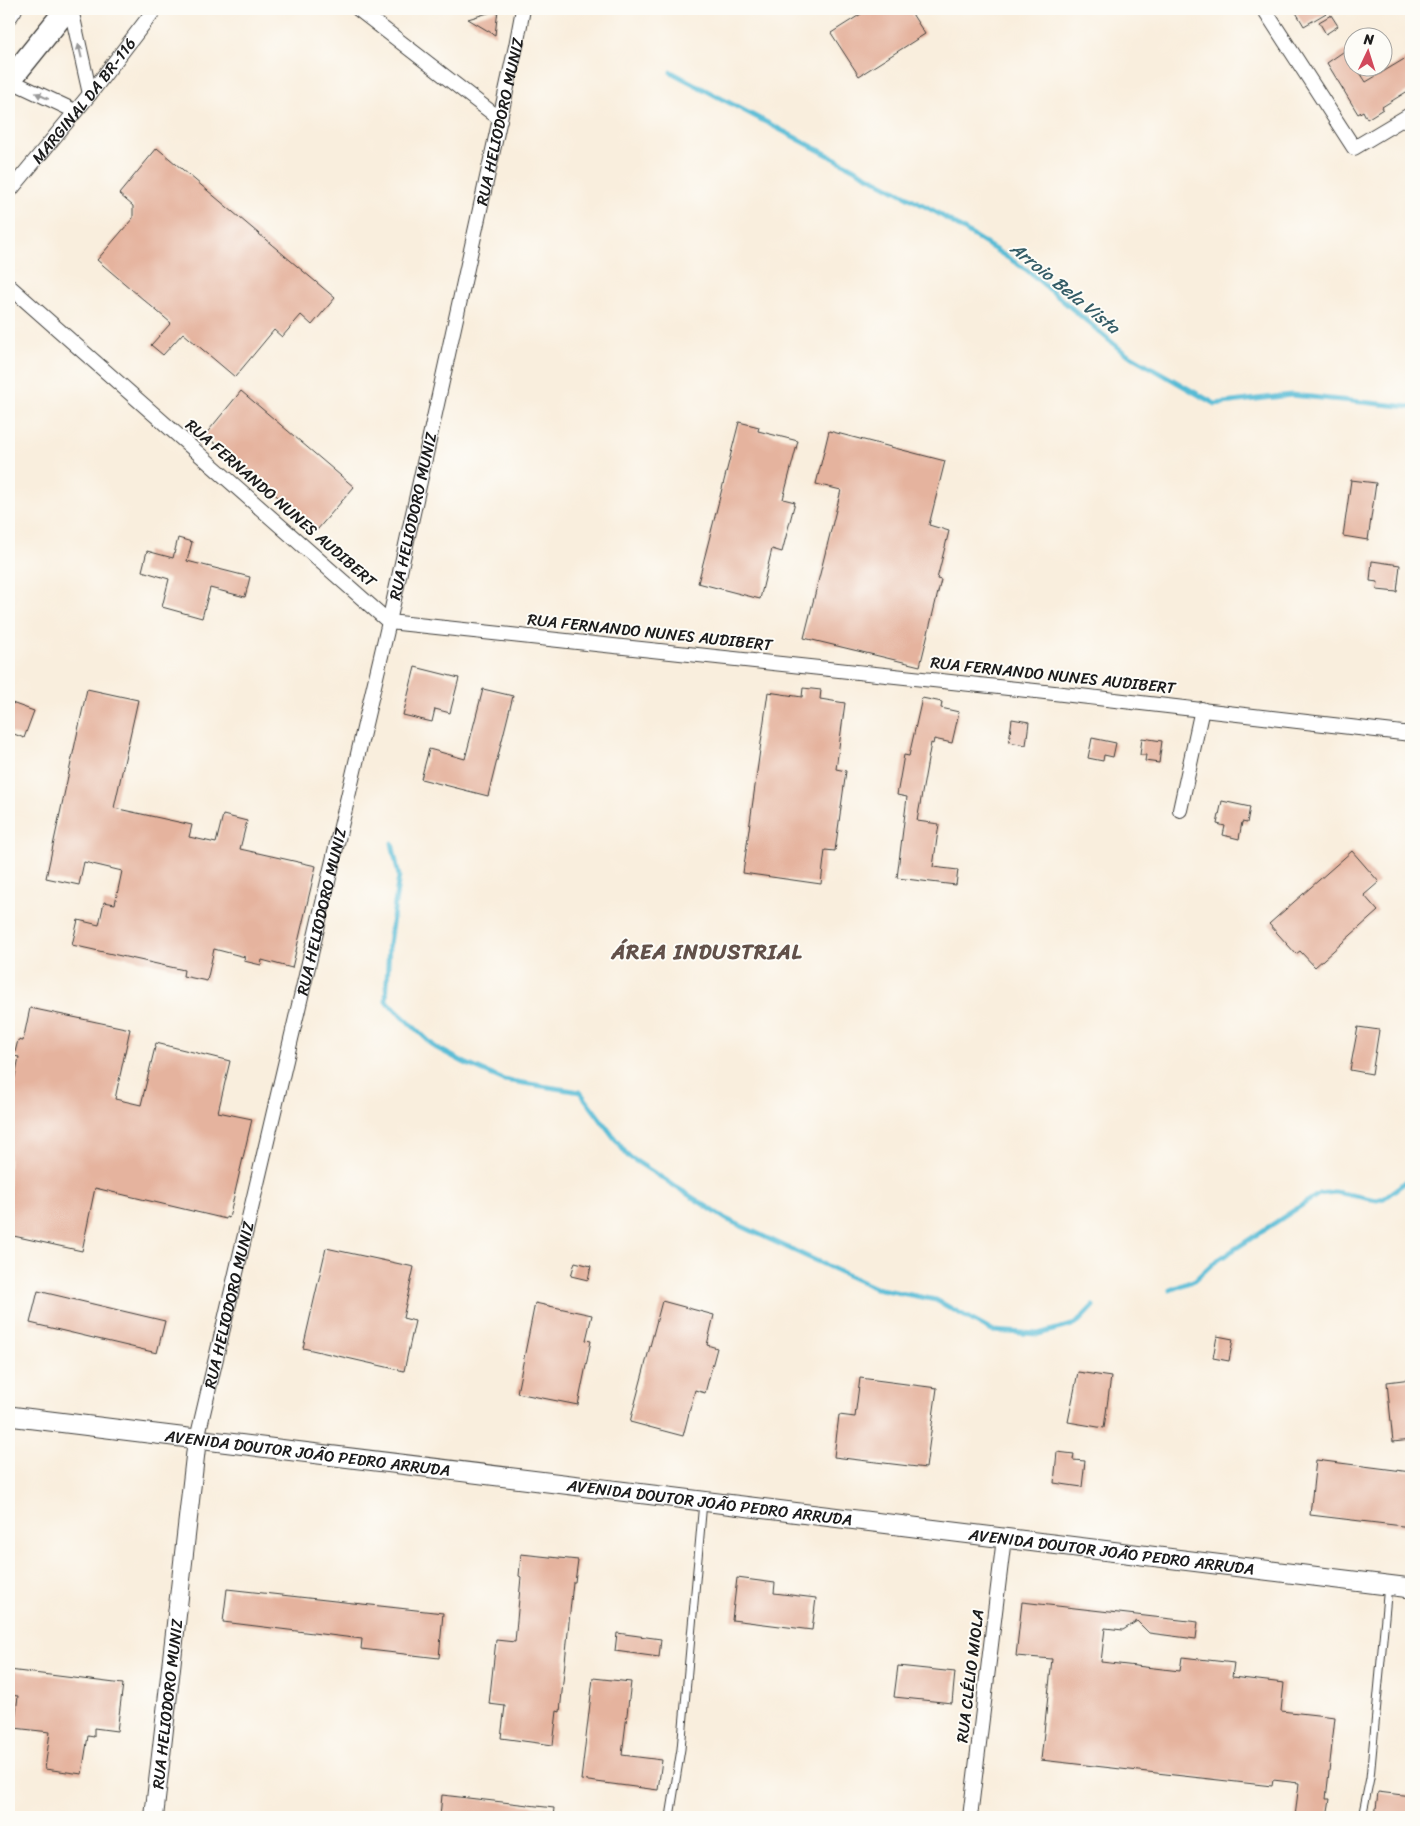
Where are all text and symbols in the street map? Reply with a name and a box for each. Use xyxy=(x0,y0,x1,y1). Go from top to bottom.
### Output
text: N xyxy=(1362,27,1375,52)
north arrow xyxy=(1342,28,1392,78)
street label: MARGINAL DA BR-116 xyxy=(23,31,143,170)
street label: RUA HELIODORO MUNIZ xyxy=(467,34,532,208)
one-way arrow xyxy=(76,44,84,59)
one-way arrow xyxy=(35,92,49,100)
water label: Arroio Bela Vista xyxy=(1002,233,1129,344)
street label: RUA FERNANDO NUNES AUDIBERT xyxy=(179,411,384,595)
street label: RUA HELIODORO MUNIZ xyxy=(380,428,445,603)
street label: RUA FERNANDO NUNES AUDIBERT xyxy=(526,605,775,659)
street label: RUA FERNANDO NUNES AUDIBERT xyxy=(929,648,1178,702)
street label: RUA HELIODORO MUNIZ xyxy=(287,824,355,998)
district label: ÁREA INDUSTRIAL xyxy=(610,933,803,971)
street label: RUA HELIODORO MUNIZ xyxy=(195,1217,262,1391)
street label: AVENIDA DOUTOR JOÃO PEDRO ARRUDA xyxy=(162,1421,452,1485)
street label: AVENIDA DOUTOR JOÃO PEDRO ARRUDA xyxy=(564,1470,854,1534)
street label: AVENIDA DOUTOR JOÃO PEDRO ARRUDA xyxy=(966,1519,1256,1583)
street label: RUA CLÉLIO MIOLA xyxy=(947,1608,993,1744)
street label: RUA HELIODORO MUNIZ xyxy=(143,1616,191,1790)

